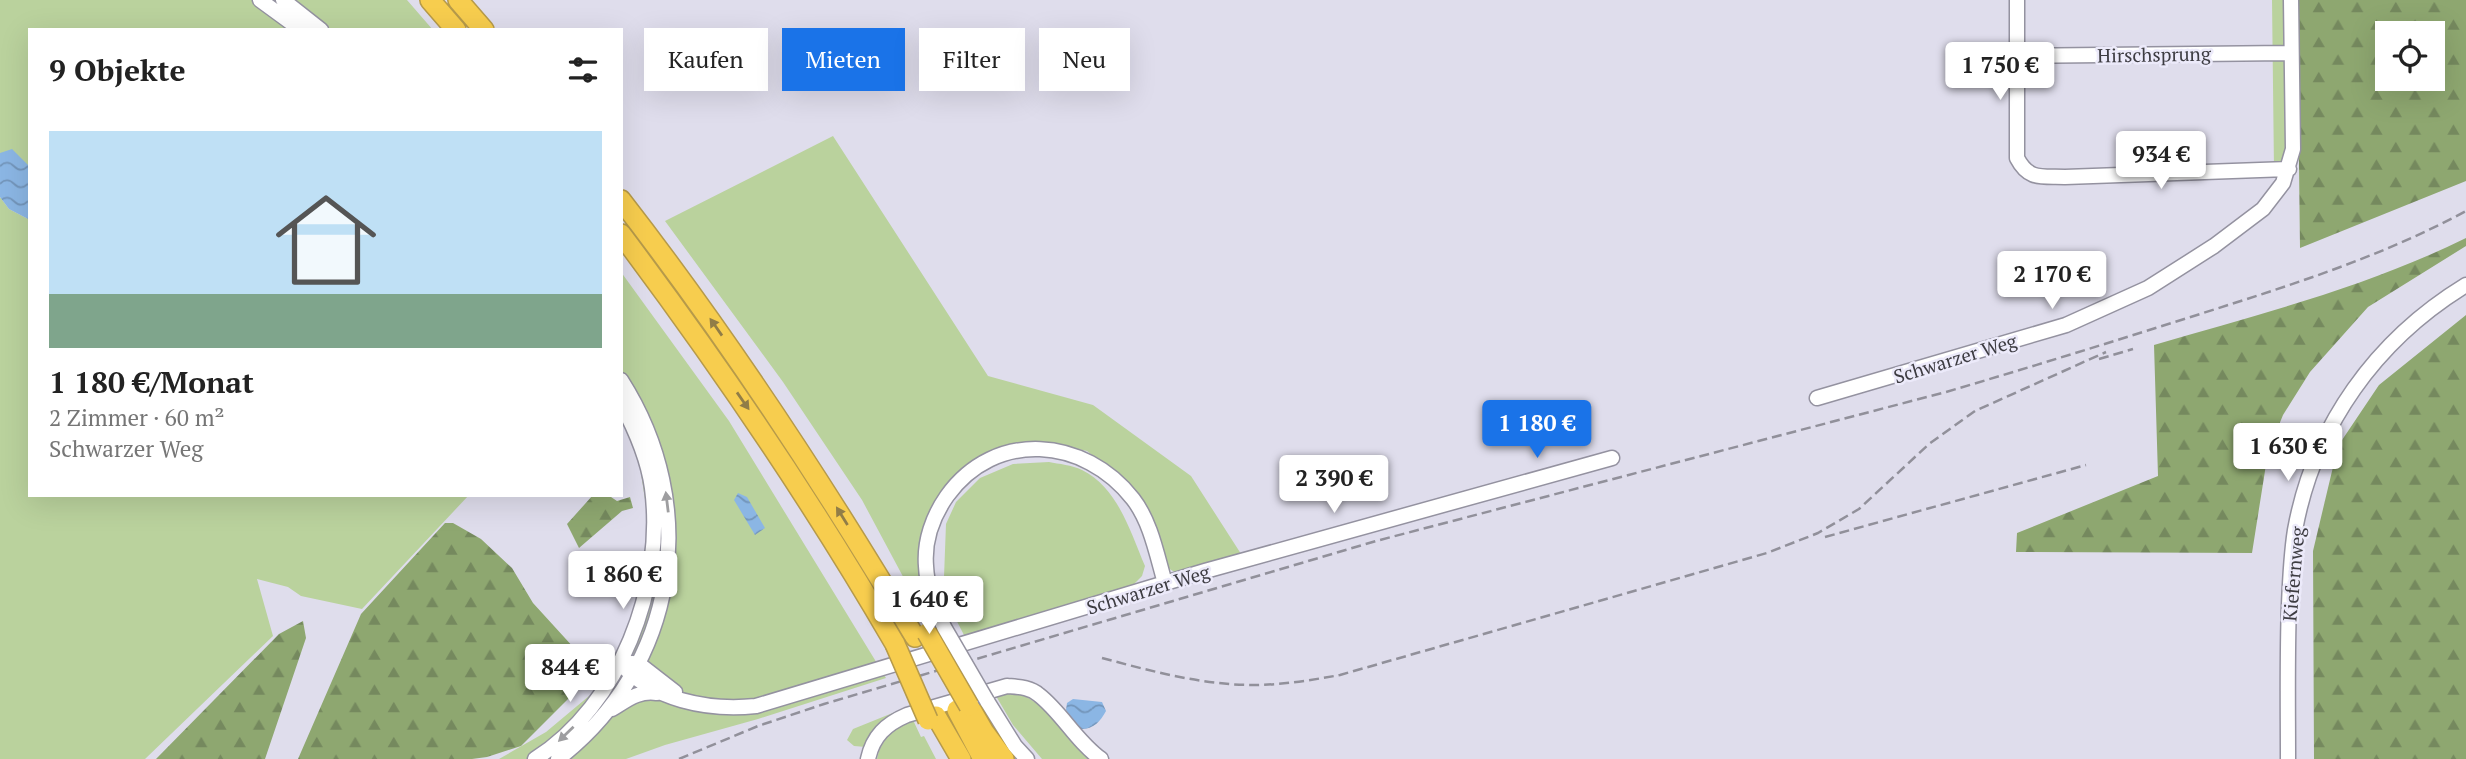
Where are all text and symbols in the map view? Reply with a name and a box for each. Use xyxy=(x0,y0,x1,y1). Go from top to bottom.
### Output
map controls xyxy=(2375,21,2445,91)
button: locate xyxy=(2375,21,2445,91)
chip: Kaufen xyxy=(644,28,768,91)
chip: Mieten xyxy=(782,28,905,91)
chip: Filter xyxy=(919,28,1025,91)
chip: Neu xyxy=(1039,28,1130,91)
street label: Hirschsprung xyxy=(2097,40,2212,67)
pin: 1 750 € xyxy=(1935,42,2065,102)
text: 1 750 € xyxy=(1961,49,2039,80)
text: 9 Objekte xyxy=(49,50,186,90)
icon: filters xyxy=(564,51,602,89)
pin: 934 € xyxy=(2112,132,2210,191)
text: 934 € xyxy=(2132,138,2190,169)
icon: home xyxy=(263,177,389,303)
pin: 2 170 € xyxy=(1987,252,2117,311)
text: 2 170 € xyxy=(2013,258,2091,289)
one-way arrow xyxy=(709,318,723,336)
street label: Schwarzer Weg xyxy=(1890,327,2021,389)
text: 1 180 €/Monat xyxy=(49,362,254,402)
one-way arrow xyxy=(736,392,750,410)
pin: 1 180 € xyxy=(1472,400,1602,460)
text: 2 Zimmer · 60 m² xyxy=(49,402,224,433)
text: 1 180 € xyxy=(1498,407,1576,438)
pin: 1 630 € xyxy=(2223,424,2353,483)
text: 1 630 € xyxy=(2249,430,2327,461)
text: Schwarzer Weg xyxy=(49,433,203,464)
pin: 2 390 € xyxy=(1269,456,1399,515)
text: 2 390 € xyxy=(1295,462,1373,493)
one-way arrow xyxy=(661,491,672,513)
one-way arrow xyxy=(835,507,848,526)
street label: Kiefernweg xyxy=(2276,525,2310,622)
pin: 1 860 € xyxy=(558,552,688,611)
text: 1 860 € xyxy=(584,558,662,589)
street label: Schwarzer Weg xyxy=(1083,558,1214,620)
pin: 1 640 € xyxy=(864,576,994,636)
text: 1 640 € xyxy=(890,583,968,614)
pin: 844 € xyxy=(521,644,619,704)
text: 844 € xyxy=(541,651,599,682)
one-way arrow xyxy=(558,725,575,742)

